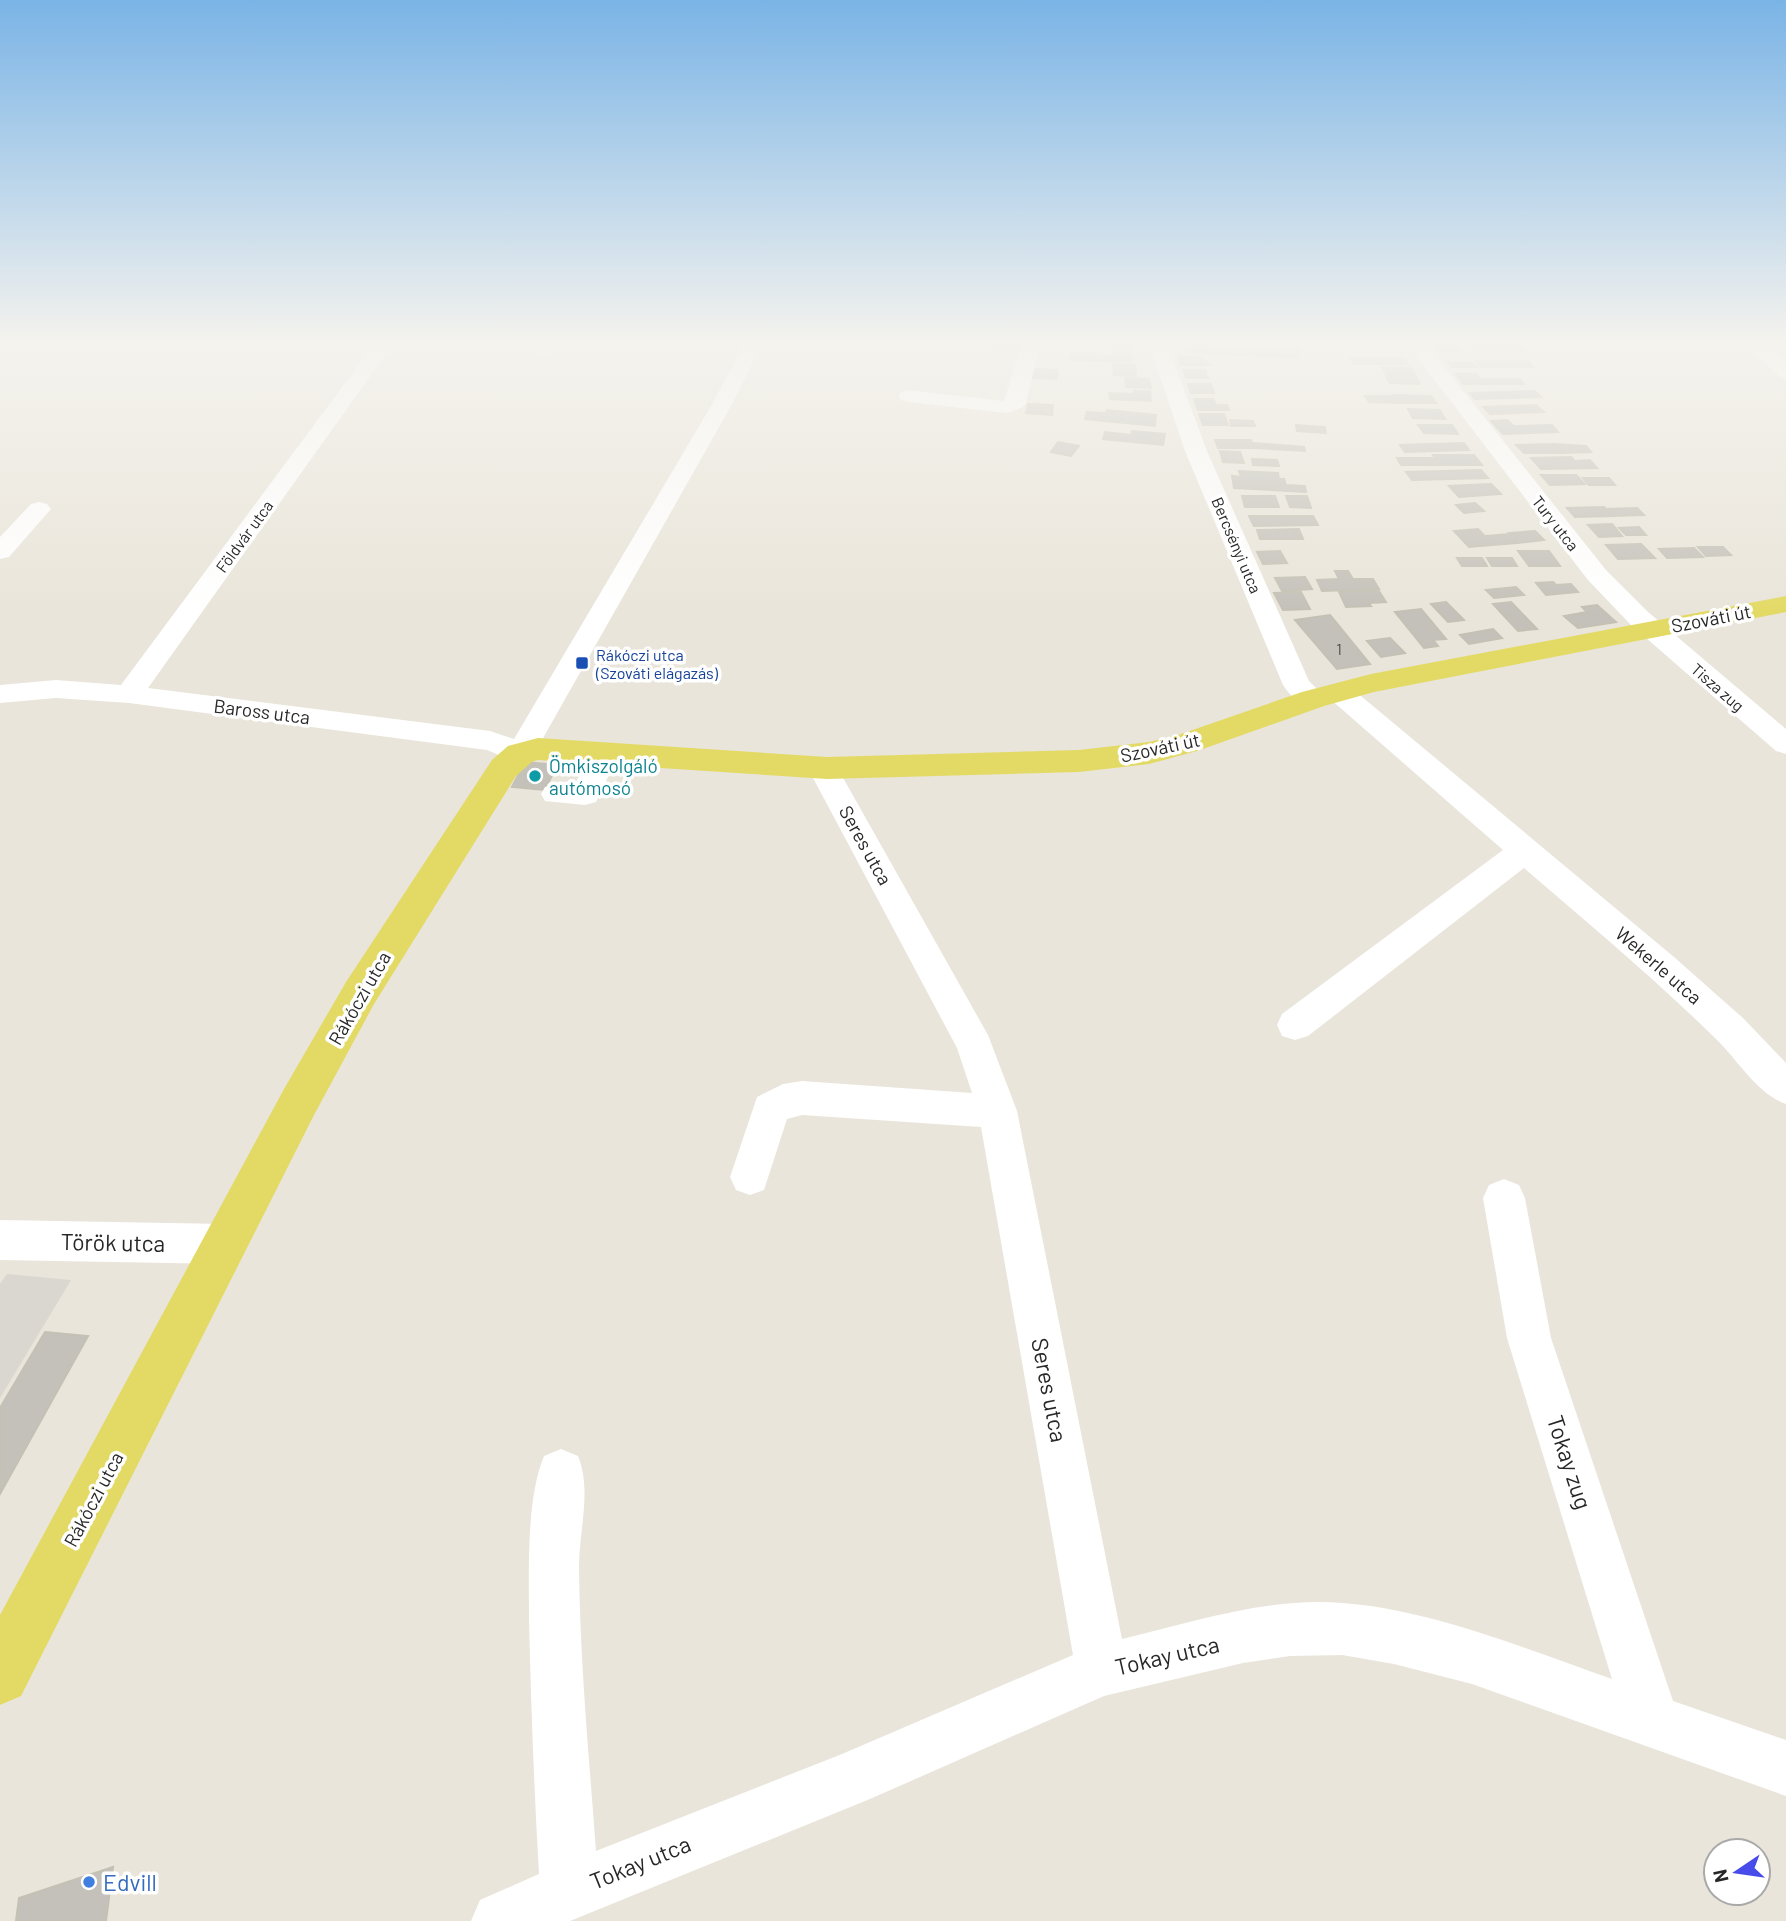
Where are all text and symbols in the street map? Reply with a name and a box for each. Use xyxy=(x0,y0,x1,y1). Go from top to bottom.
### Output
street label: Tury utca xyxy=(1529,492,1583,554)
street label: Bercsényi utca xyxy=(1208,494,1266,596)
street label: Földvár utca xyxy=(211,496,277,576)
street label: Szováti út xyxy=(1669,599,1753,637)
house number: 1 xyxy=(1336,639,1342,658)
place label: Rákóczi utca (Szováti elágazás) xyxy=(595,645,719,682)
marker: Rákóczi utca (Szováti elágazás) xyxy=(574,655,590,671)
street label: Tisza zug xyxy=(1688,659,1748,715)
street label: Baross utca xyxy=(213,694,311,728)
street label: Szováti út xyxy=(1118,727,1202,767)
place label: Ömkiszolgáló autómosó xyxy=(549,754,658,799)
marker: Ömkiszolgáló autómosó xyxy=(527,768,543,784)
street label: Seres utca xyxy=(835,801,897,889)
street label: Wekerle utca xyxy=(1611,921,1707,1009)
street label: Rákóczi utca xyxy=(323,947,395,1049)
street label: Török utca xyxy=(60,1227,166,1257)
street label: Seres utca xyxy=(1026,1335,1074,1445)
street label: Tokay zug xyxy=(1542,1412,1598,1512)
street label: Rákóczi utca xyxy=(58,1448,128,1550)
street label: Tokay utca xyxy=(1112,1629,1222,1681)
street label: Tokay utca xyxy=(586,1829,694,1895)
north arrow xyxy=(1702,1837,1772,1907)
text: N xyxy=(1707,1867,1733,1885)
place label: Edvill xyxy=(103,1868,157,1896)
marker: Edvill xyxy=(81,1874,97,1890)

